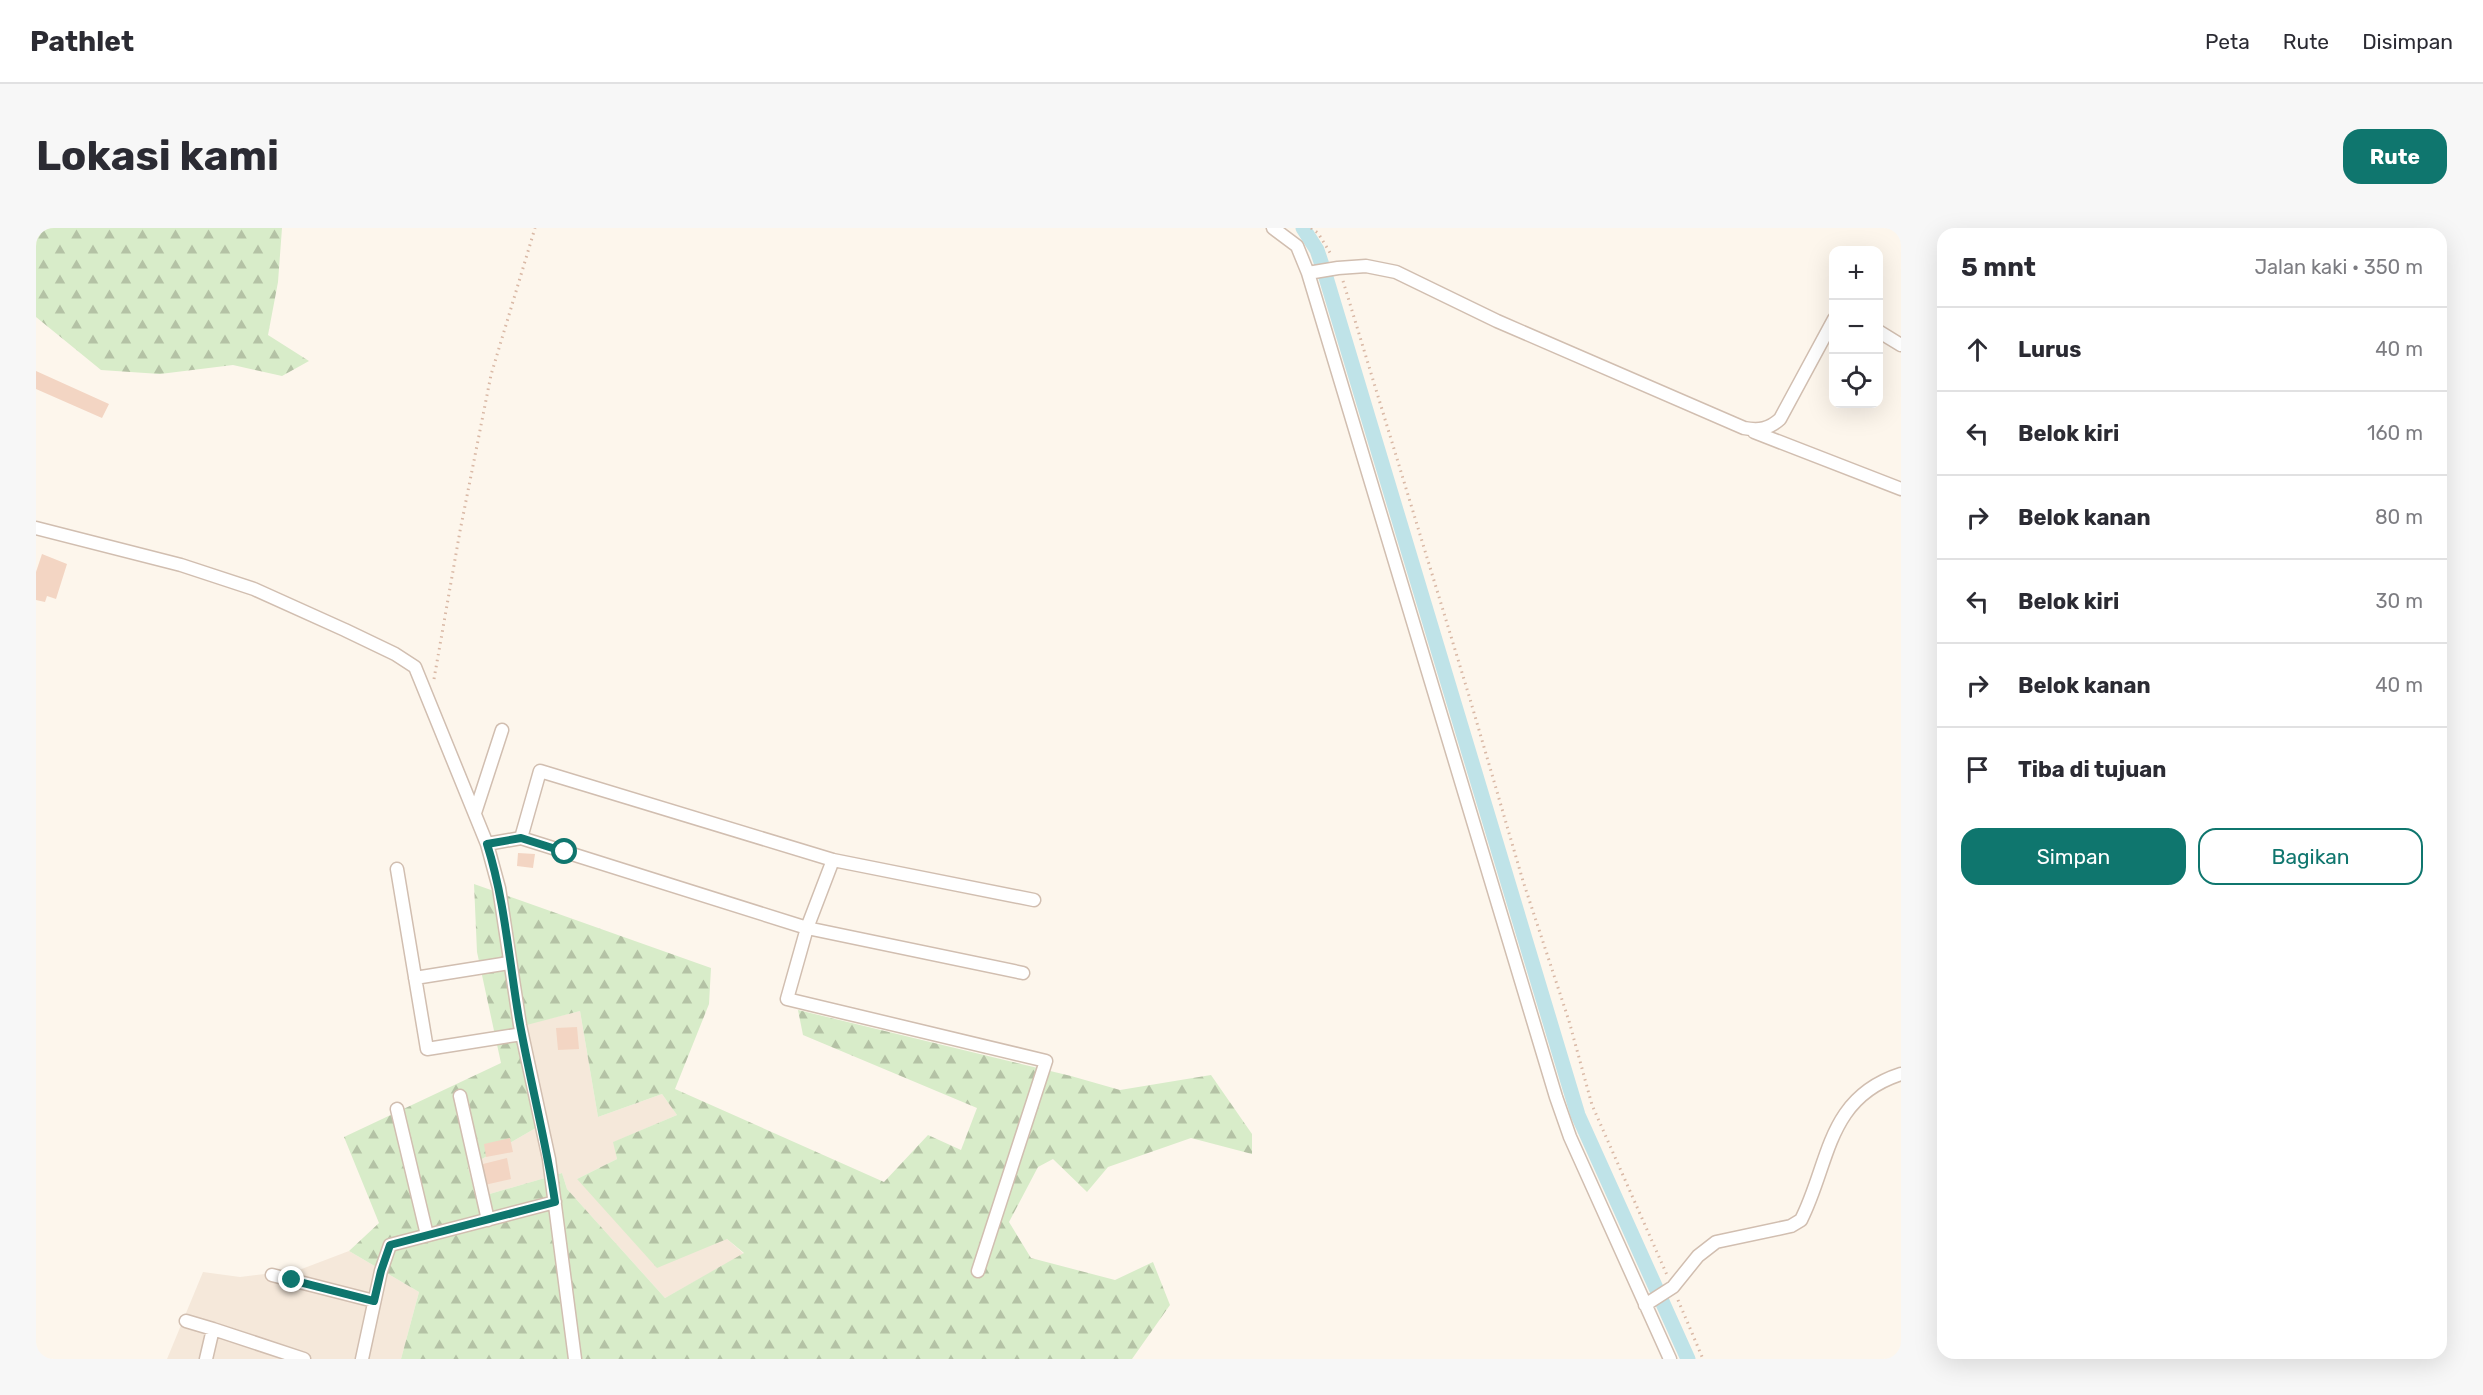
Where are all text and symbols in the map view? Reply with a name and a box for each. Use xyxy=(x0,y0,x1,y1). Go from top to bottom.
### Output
text: Pathlet xyxy=(30,25,134,58)
text: Peta xyxy=(2205,29,2250,54)
text: Rute xyxy=(2283,29,2329,54)
text: Disimpan xyxy=(2362,29,2453,54)
button: Rute xyxy=(2343,129,2447,184)
text: Lokasi kami xyxy=(36,131,279,181)
map controls xyxy=(1829,246,1883,408)
button: + xyxy=(1829,246,1883,300)
text: 5 mnt xyxy=(1961,252,2036,283)
text: Jalan kaki · 350 m xyxy=(2254,255,2423,279)
button: − xyxy=(1829,300,1883,354)
icon: ahead xyxy=(1961,333,1994,366)
text: Lurus xyxy=(2018,336,2081,363)
text: 40 m xyxy=(2375,337,2423,361)
button: locate xyxy=(1829,354,1883,408)
icon: left xyxy=(1961,417,1994,450)
text: Belok kiri xyxy=(2018,420,2119,447)
text: 160 m xyxy=(2367,421,2423,445)
icon: right xyxy=(1961,501,1994,534)
text: Belok kanan xyxy=(2018,504,2151,531)
text: 80 m xyxy=(2375,505,2423,529)
icon: left xyxy=(1961,585,1994,618)
text: Belok kiri xyxy=(2018,588,2119,615)
text: 30 m xyxy=(2376,589,2423,613)
icon: right xyxy=(1961,669,1994,702)
text: Belok kanan xyxy=(2018,672,2151,699)
text: 40 m xyxy=(2375,673,2423,697)
icon: arrive xyxy=(1961,753,1994,786)
text: Tiba di tujuan xyxy=(2018,756,2166,783)
button: Simpan xyxy=(1961,828,2186,885)
button: Bagikan xyxy=(2198,828,2423,885)
route start xyxy=(551,838,577,864)
route end xyxy=(278,1266,304,1292)

